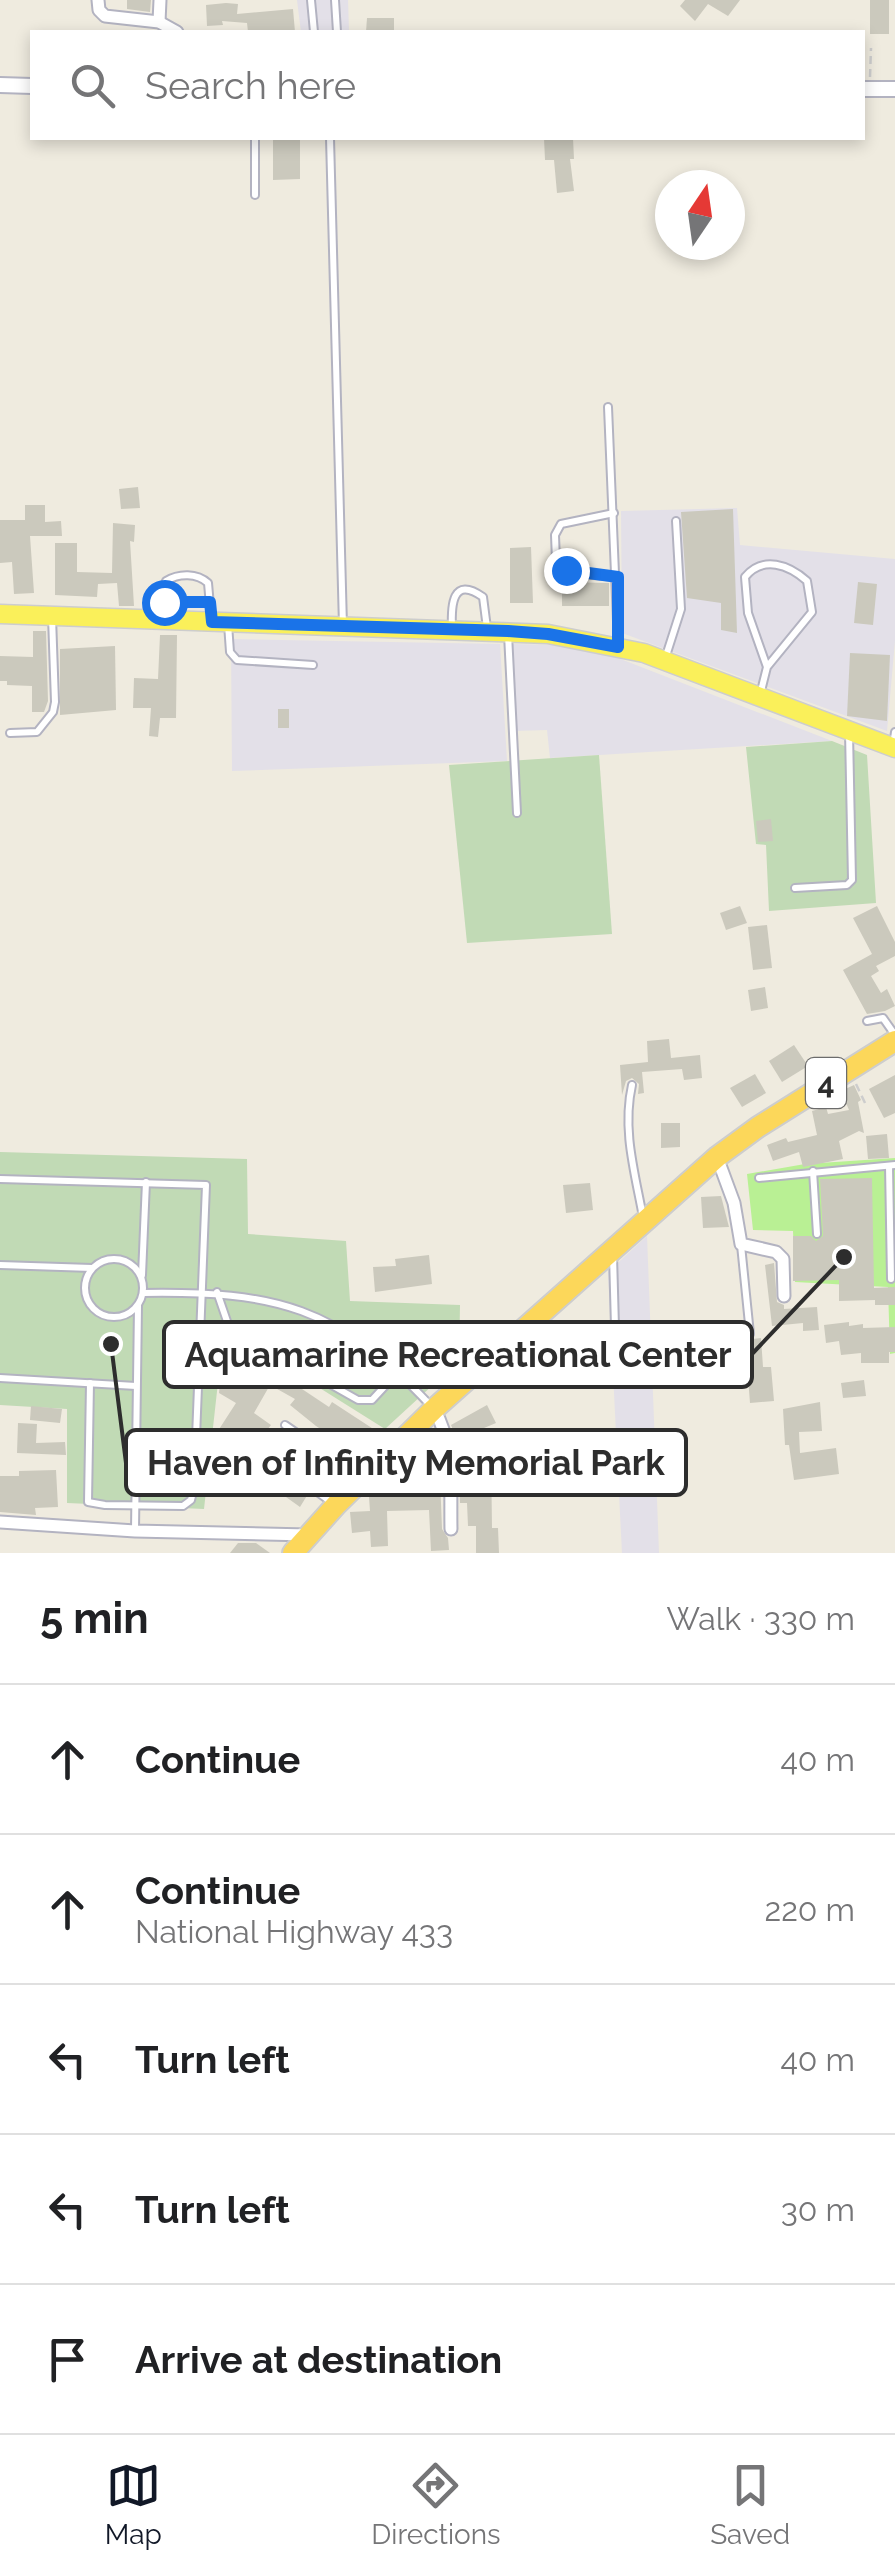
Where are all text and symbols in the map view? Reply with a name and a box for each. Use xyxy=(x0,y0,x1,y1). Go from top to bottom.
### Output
search box xyxy=(30,30,865,140)
icon: search xyxy=(65,58,120,113)
text: Search here xyxy=(145,63,356,108)
north arrow xyxy=(655,170,745,260)
route end xyxy=(544,548,590,594)
route start xyxy=(142,580,188,626)
road number: 4 xyxy=(806,1058,846,1108)
callout: Aquamarine Recreational Center xyxy=(164,1322,752,1387)
text: Aquamarine Recreational Center xyxy=(184,1334,732,1375)
callout: Haven of Infinity Memorial Park xyxy=(126,1430,686,1495)
text: Haven of Infinity Memorial Park xyxy=(147,1442,665,1483)
text: 5 min xyxy=(40,1594,149,1643)
text: Walk · 330 m xyxy=(666,1600,855,1637)
icon: ahead xyxy=(40,1732,95,1787)
text: Continue xyxy=(135,1737,300,1782)
text: 40 m xyxy=(780,1741,855,1778)
text: Continue xyxy=(135,1868,300,1913)
icon: ahead xyxy=(40,1882,95,1937)
text: 220 m xyxy=(765,1891,855,1928)
text: National Highway 433 xyxy=(135,1913,453,1950)
icon: left xyxy=(40,2032,95,2087)
text: Turn left xyxy=(135,2037,290,2082)
text: 40 m xyxy=(780,2041,855,2078)
icon: left xyxy=(40,2182,95,2237)
text: Turn left xyxy=(135,2187,290,2232)
text: 30 m xyxy=(781,2191,855,2228)
icon: arrive xyxy=(40,2332,95,2387)
text: Arrive at destination xyxy=(135,2337,502,2382)
tab: Map xyxy=(105,2458,162,2551)
tab: Directions xyxy=(371,2458,501,2551)
tab: Saved xyxy=(710,2458,790,2551)

